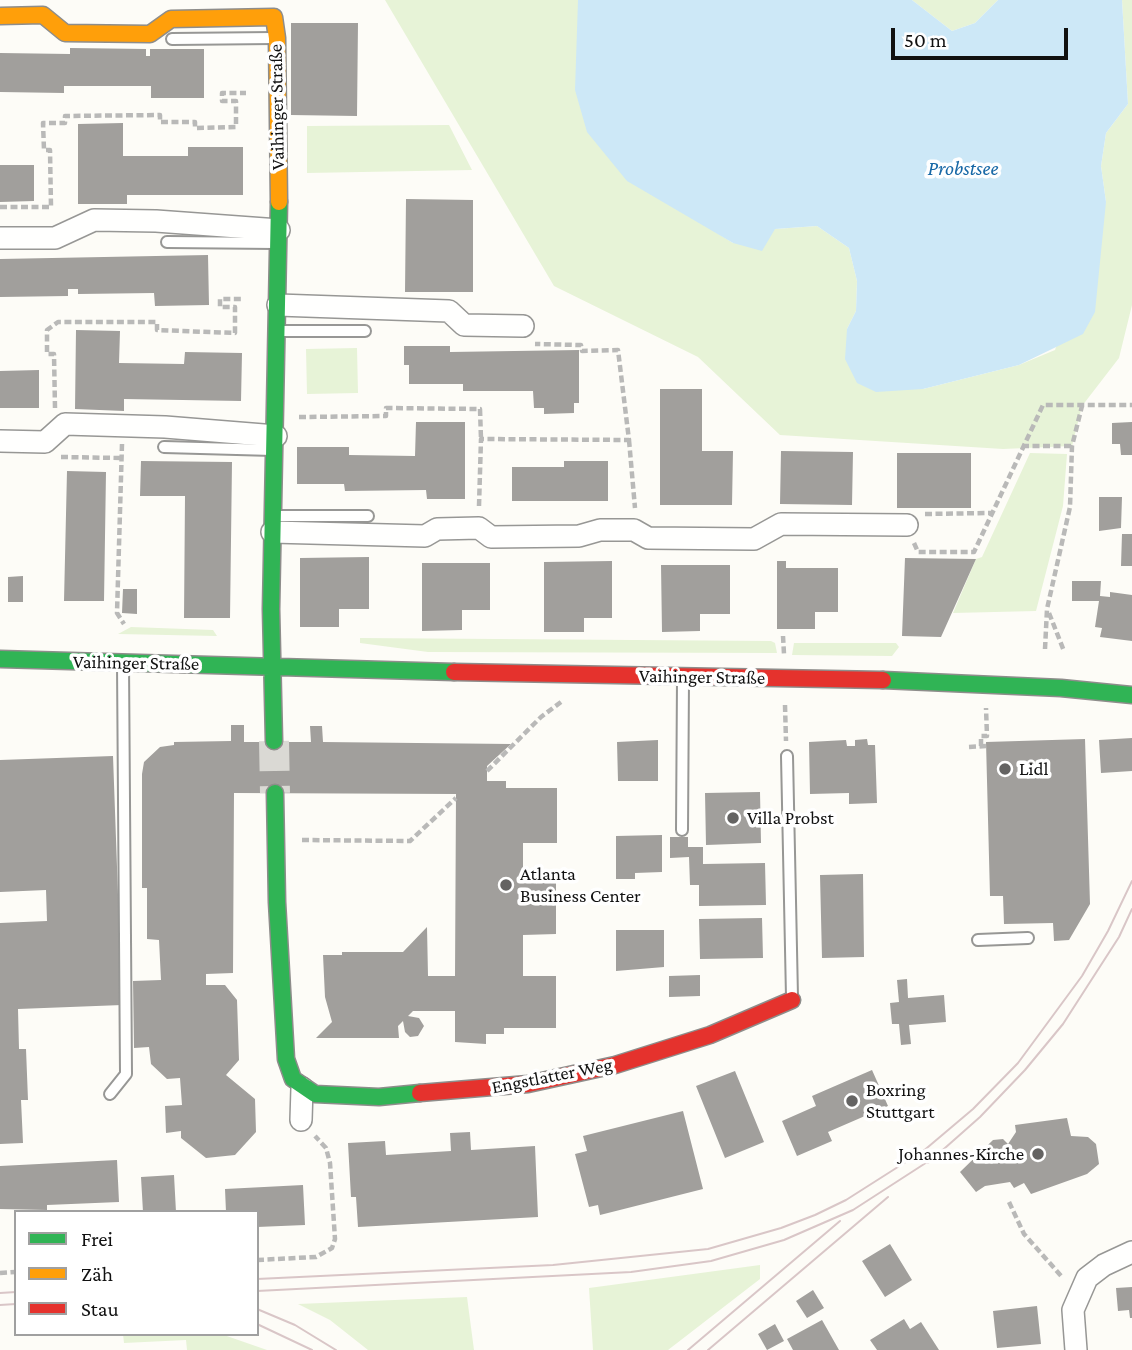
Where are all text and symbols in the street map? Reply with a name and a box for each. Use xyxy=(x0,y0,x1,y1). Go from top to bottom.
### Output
scale bar xyxy=(894,14,1071,58)
text: 50 m xyxy=(904,28,947,52)
street label: Vaihinger Straße xyxy=(265,44,289,170)
water label: Probstsee xyxy=(928,156,998,182)
street label: Vaihinger Straße xyxy=(73,651,199,675)
street label: Vaihinger Straße xyxy=(639,665,765,689)
place label: Lidl xyxy=(1019,758,1048,780)
marker: Lidl xyxy=(997,761,1013,777)
place label: Villa Probst xyxy=(747,807,834,829)
marker: Villa Probst xyxy=(725,810,741,826)
place label: Atlanta Business Center xyxy=(520,863,641,907)
marker: Atlanta Business Center xyxy=(498,877,514,893)
street label: Engstlatter Weg xyxy=(490,1053,614,1099)
place label: Boxring Stuttgart xyxy=(866,1079,935,1123)
marker: Boxring Stuttgart xyxy=(844,1093,860,1109)
place label: Johannes-Kirche xyxy=(898,1143,1024,1165)
marker: Johannes-Kirche xyxy=(1030,1146,1046,1162)
legend xyxy=(14,1210,259,1336)
text: Frei xyxy=(81,1227,113,1251)
text: Zäh xyxy=(81,1262,113,1286)
text: Stau xyxy=(81,1297,119,1321)

